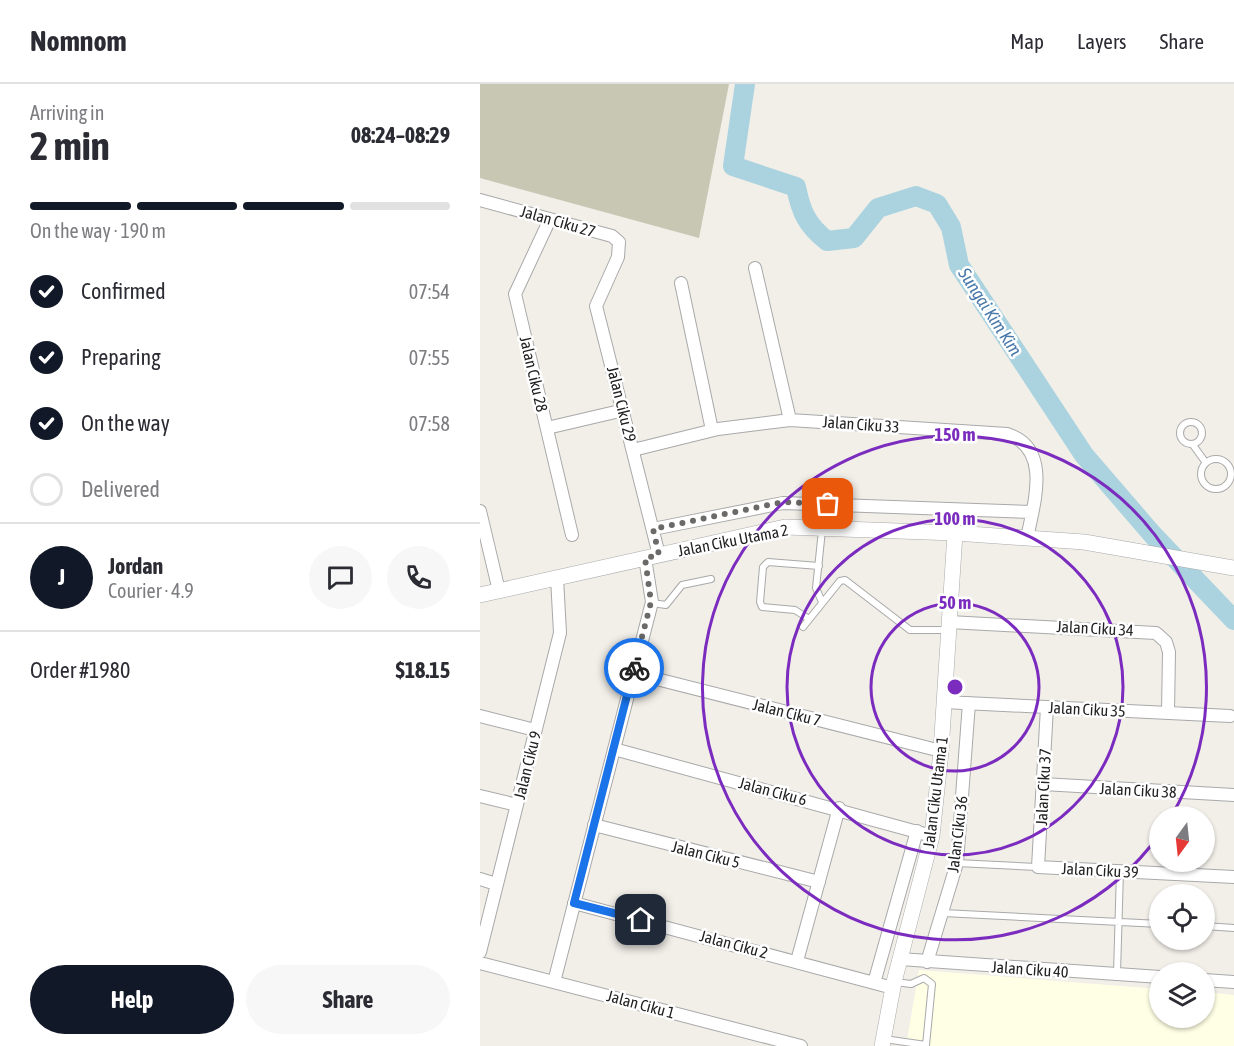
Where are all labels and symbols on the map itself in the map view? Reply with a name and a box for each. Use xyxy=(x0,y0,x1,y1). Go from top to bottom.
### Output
street label: Jalan Ciku 27 xyxy=(518,202,598,240)
water label: Sungai Kim Kim xyxy=(954,263,1027,360)
street label: Jalan Ciku 28 xyxy=(517,334,551,414)
street label: Jalan Ciku 29 xyxy=(604,364,640,444)
street label: Jalan Ciku 33 xyxy=(822,412,900,436)
text: 150 m xyxy=(935,424,975,445)
pin xyxy=(802,478,853,529)
text: 100 m xyxy=(935,508,975,529)
street label: Jalan Ciku Utama 2 xyxy=(676,520,790,560)
text: 50 m xyxy=(939,592,971,613)
street label: Jalan Ciku 34 xyxy=(1056,617,1134,639)
courier xyxy=(604,638,664,698)
centre of rings xyxy=(945,677,965,697)
street label: Jalan Ciku 7 xyxy=(751,695,823,729)
street label: Jalan Ciku 35 xyxy=(1048,698,1126,720)
street label: Jalan Ciku 9 xyxy=(510,729,544,801)
street label: Jalan Ciku Utama 1 xyxy=(919,735,951,849)
street label: Jalan Ciku 37 xyxy=(1032,748,1054,826)
street label: Jalan Ciku 6 xyxy=(737,773,809,809)
street label: Jalan Ciku 38 xyxy=(1099,779,1177,801)
street label: Jalan Ciku 36 xyxy=(943,795,971,873)
north arrow xyxy=(1149,806,1215,872)
street label: Jalan Ciku 5 xyxy=(670,837,742,871)
street label: Jalan Ciku 39 xyxy=(1061,859,1139,881)
pin xyxy=(615,894,666,945)
street label: Jalan Ciku 2 xyxy=(698,926,770,962)
street label: Jalan Ciku 40 xyxy=(991,957,1069,981)
street label: Jalan Ciku 1 xyxy=(605,986,677,1022)

